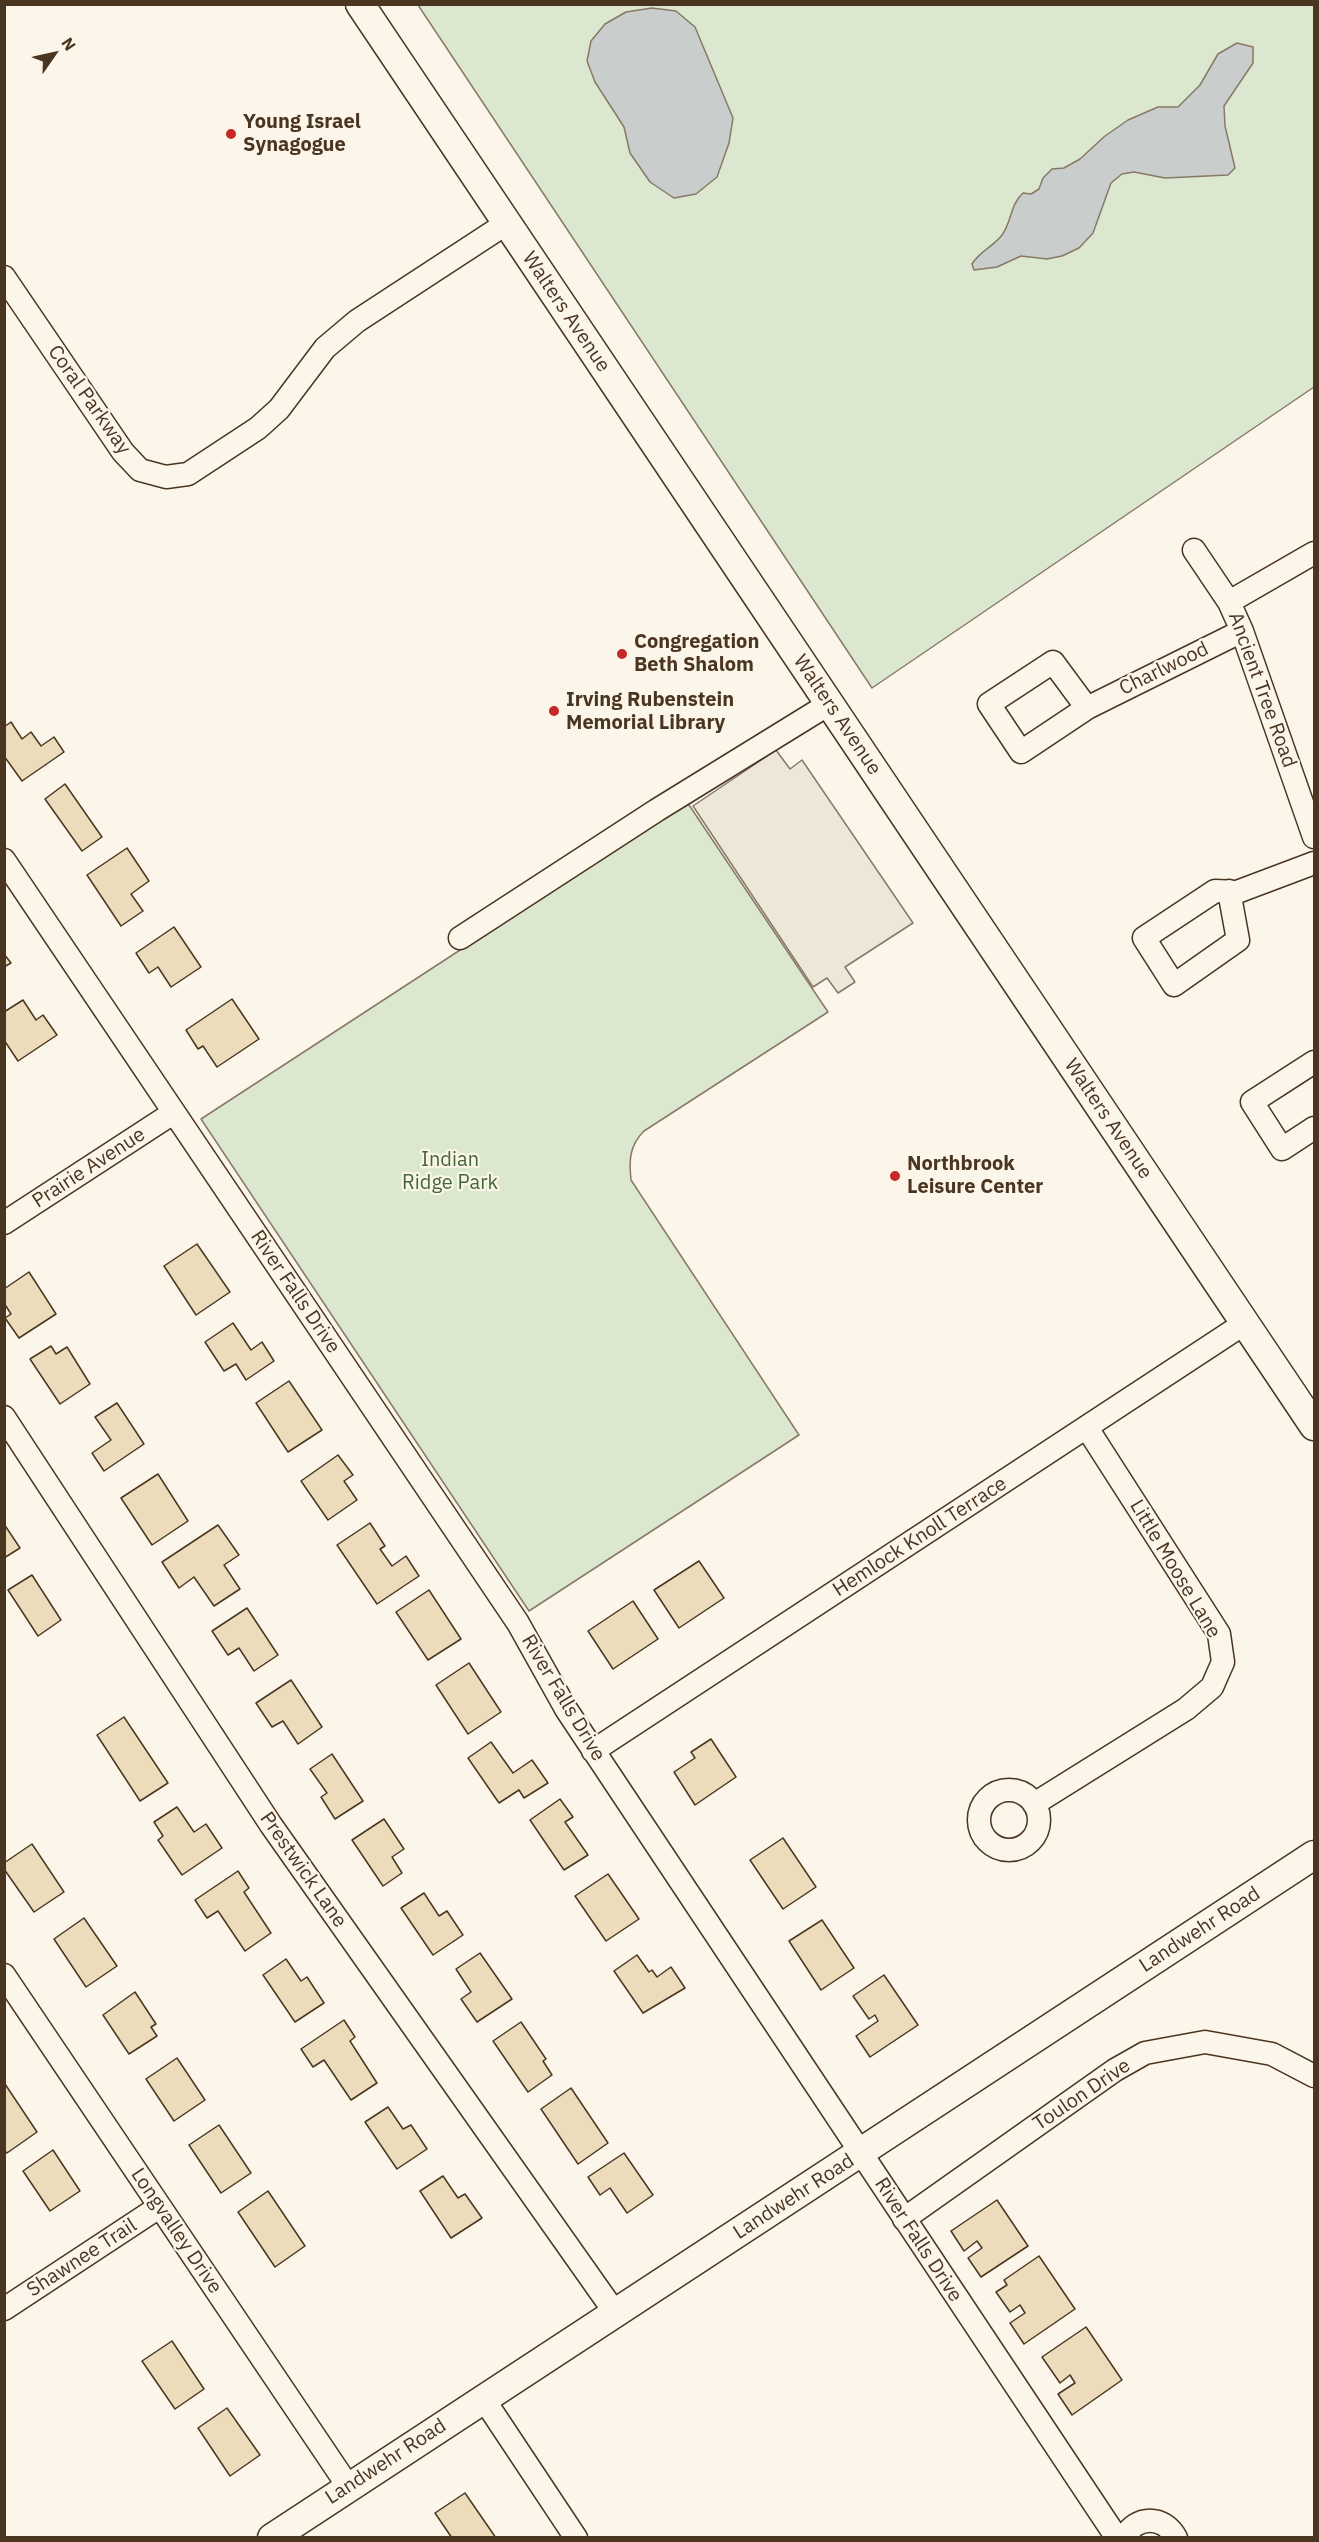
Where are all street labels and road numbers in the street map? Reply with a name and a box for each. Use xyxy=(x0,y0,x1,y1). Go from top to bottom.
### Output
street label: Walters Avenue xyxy=(517,247,615,377)
street label: Coral Parkway xyxy=(42,341,136,459)
street label: Ancient Tree Road xyxy=(1223,609,1301,771)
street label: Charlwood xyxy=(1115,637,1213,701)
street label: Walters Avenue xyxy=(788,650,886,780)
street label: Walters Avenue xyxy=(1059,1054,1157,1184)
street label: Prairie Avenue xyxy=(28,1123,150,1213)
street label: River Falls Drive xyxy=(245,1226,345,1358)
street label: Hemlock Knoll Terrace xyxy=(829,1472,1011,1602)
street label: Little Moose Lane xyxy=(1124,1495,1226,1643)
street label: River Falls Drive xyxy=(516,1630,610,1766)
street label: Prestwick Lane xyxy=(254,1808,352,1932)
street label: Landwehr Road xyxy=(1135,1882,1265,1978)
street label: Toulon Drive xyxy=(1029,2054,1135,2136)
street label: Landwehr Road xyxy=(729,2149,859,2245)
street label: Longvalley Drive xyxy=(125,2164,227,2298)
street label: River Falls Drive xyxy=(869,2173,967,2307)
street label: Shawnee Trail xyxy=(23,2214,141,2302)
street label: Landwehr Road xyxy=(321,2414,451,2510)

